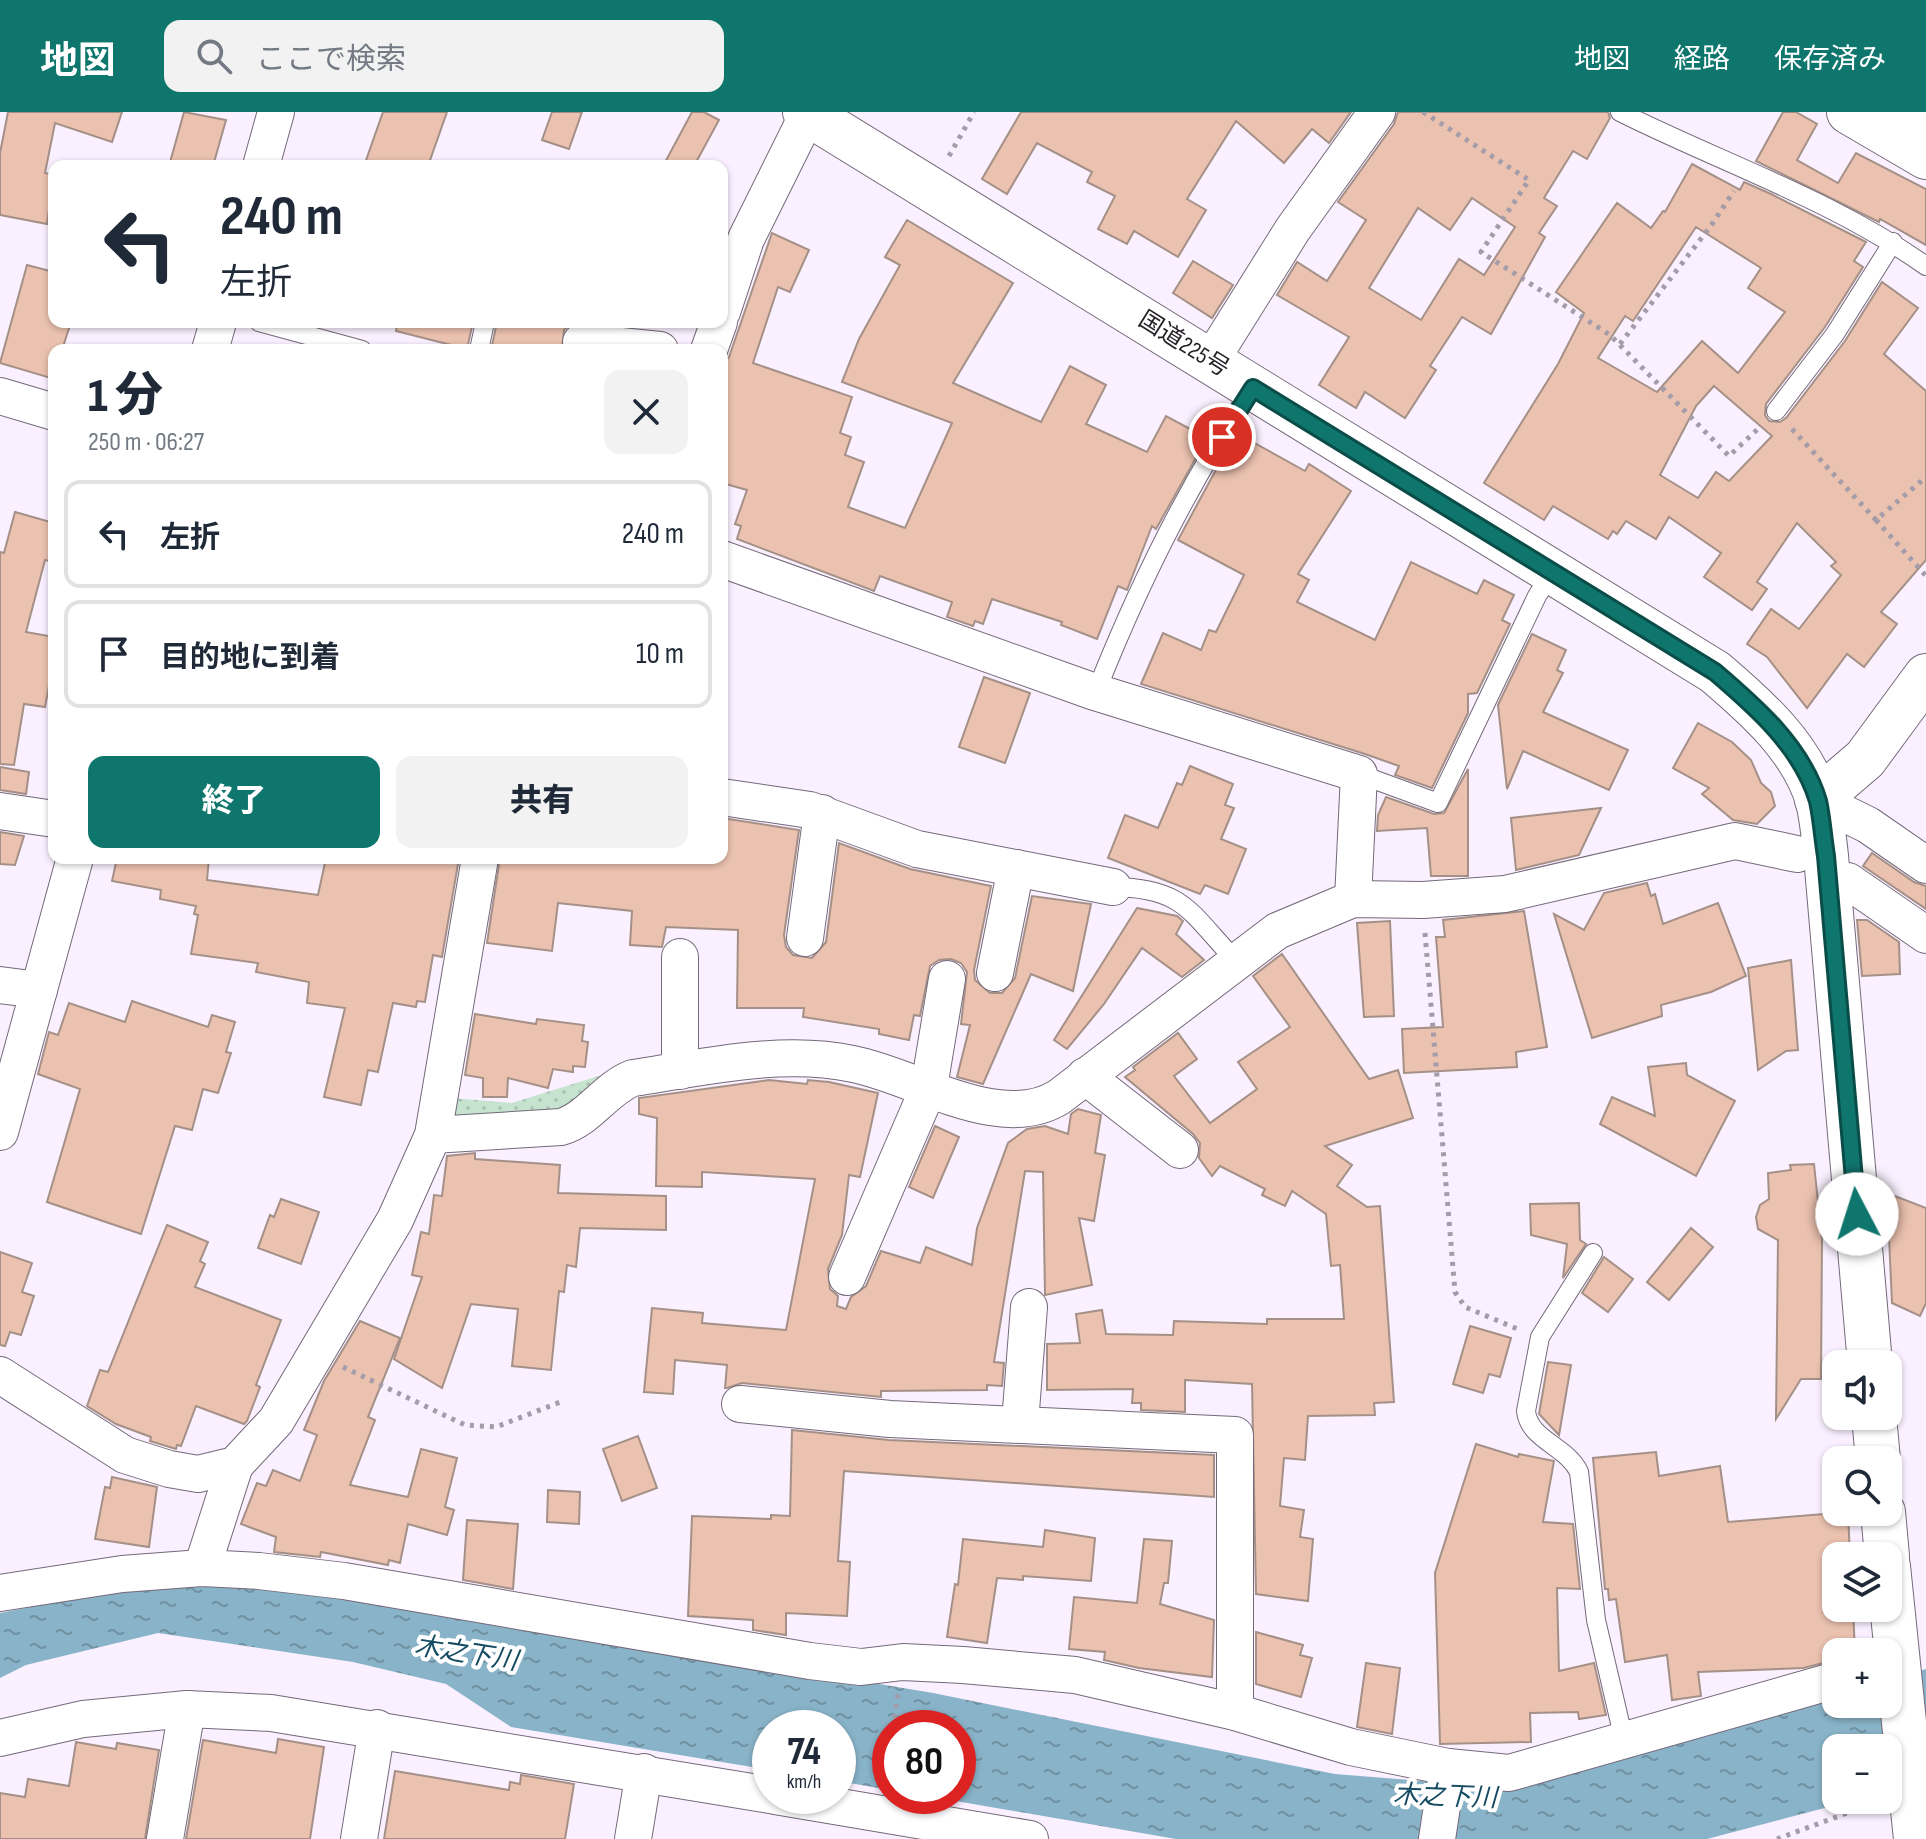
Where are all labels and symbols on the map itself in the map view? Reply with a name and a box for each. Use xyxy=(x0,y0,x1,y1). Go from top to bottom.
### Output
street label: 国道225号 xyxy=(1133,305,1235,383)
pin xyxy=(1188,403,1256,471)
position arrow xyxy=(1815,1172,1899,1256)
water label: 木之下川 xyxy=(412,1631,523,1678)
speed limit sign: 80 xyxy=(872,1710,976,1814)
water label: 木之下川 xyxy=(1392,1780,1500,1814)

